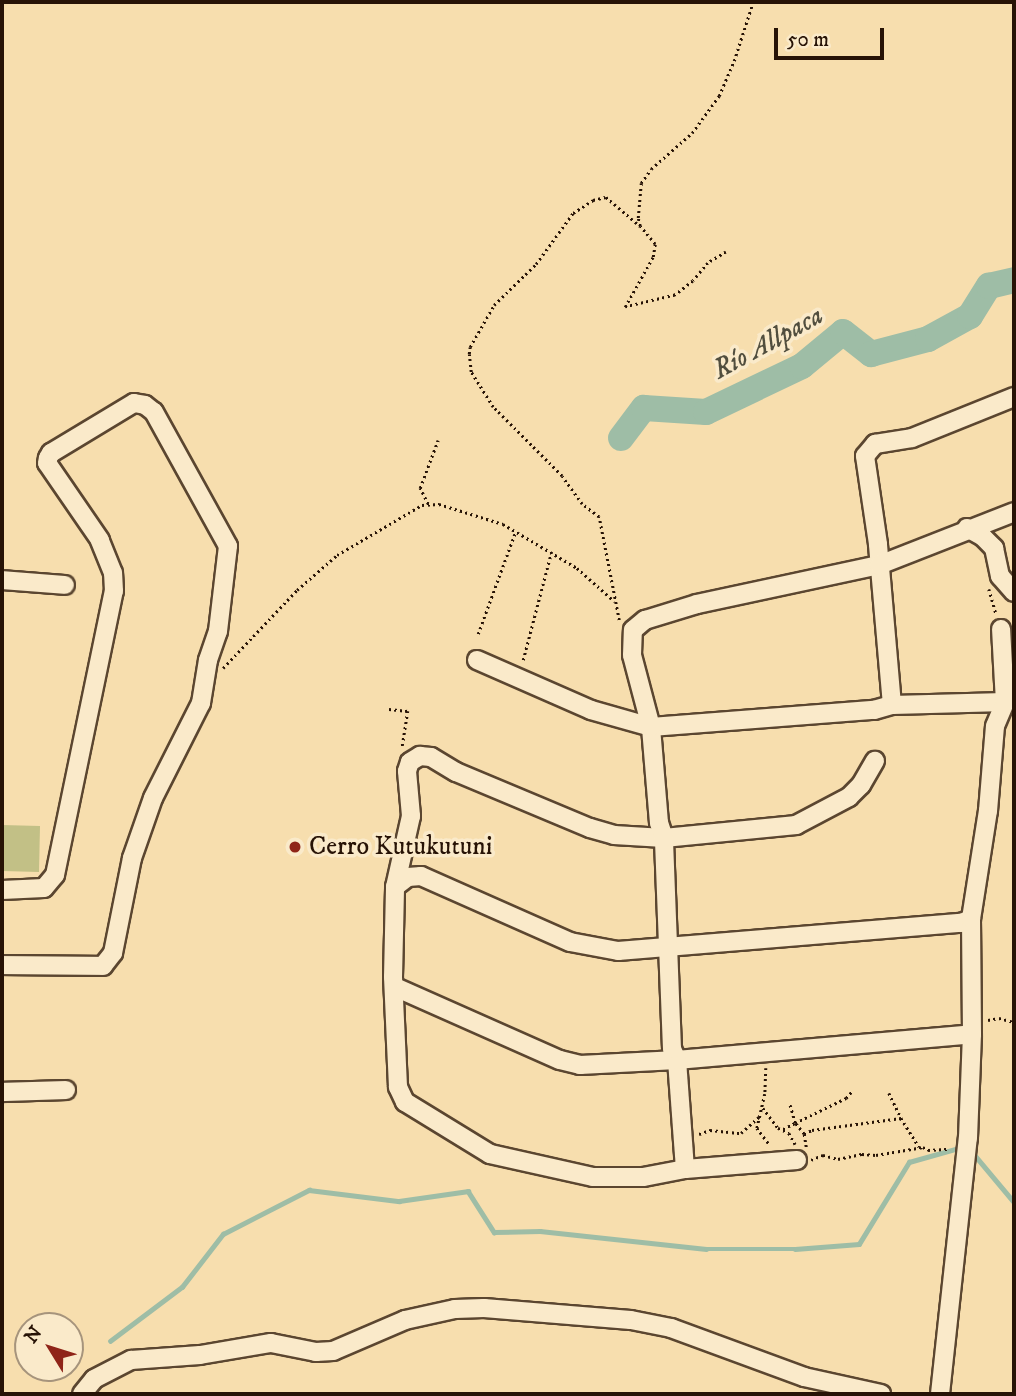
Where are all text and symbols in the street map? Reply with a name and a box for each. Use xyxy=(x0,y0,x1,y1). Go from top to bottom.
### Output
scale bar xyxy=(778,14,888,58)
text: 50 m xyxy=(787,27,829,53)
water label: Río Allpaca xyxy=(707,299,829,387)
place label: Cerro Kutukutuni xyxy=(309,831,493,863)
marker: Cerro Kutukutuni xyxy=(287,839,303,855)
north arrow xyxy=(14,1312,84,1382)
text: N xyxy=(20,1322,47,1348)

